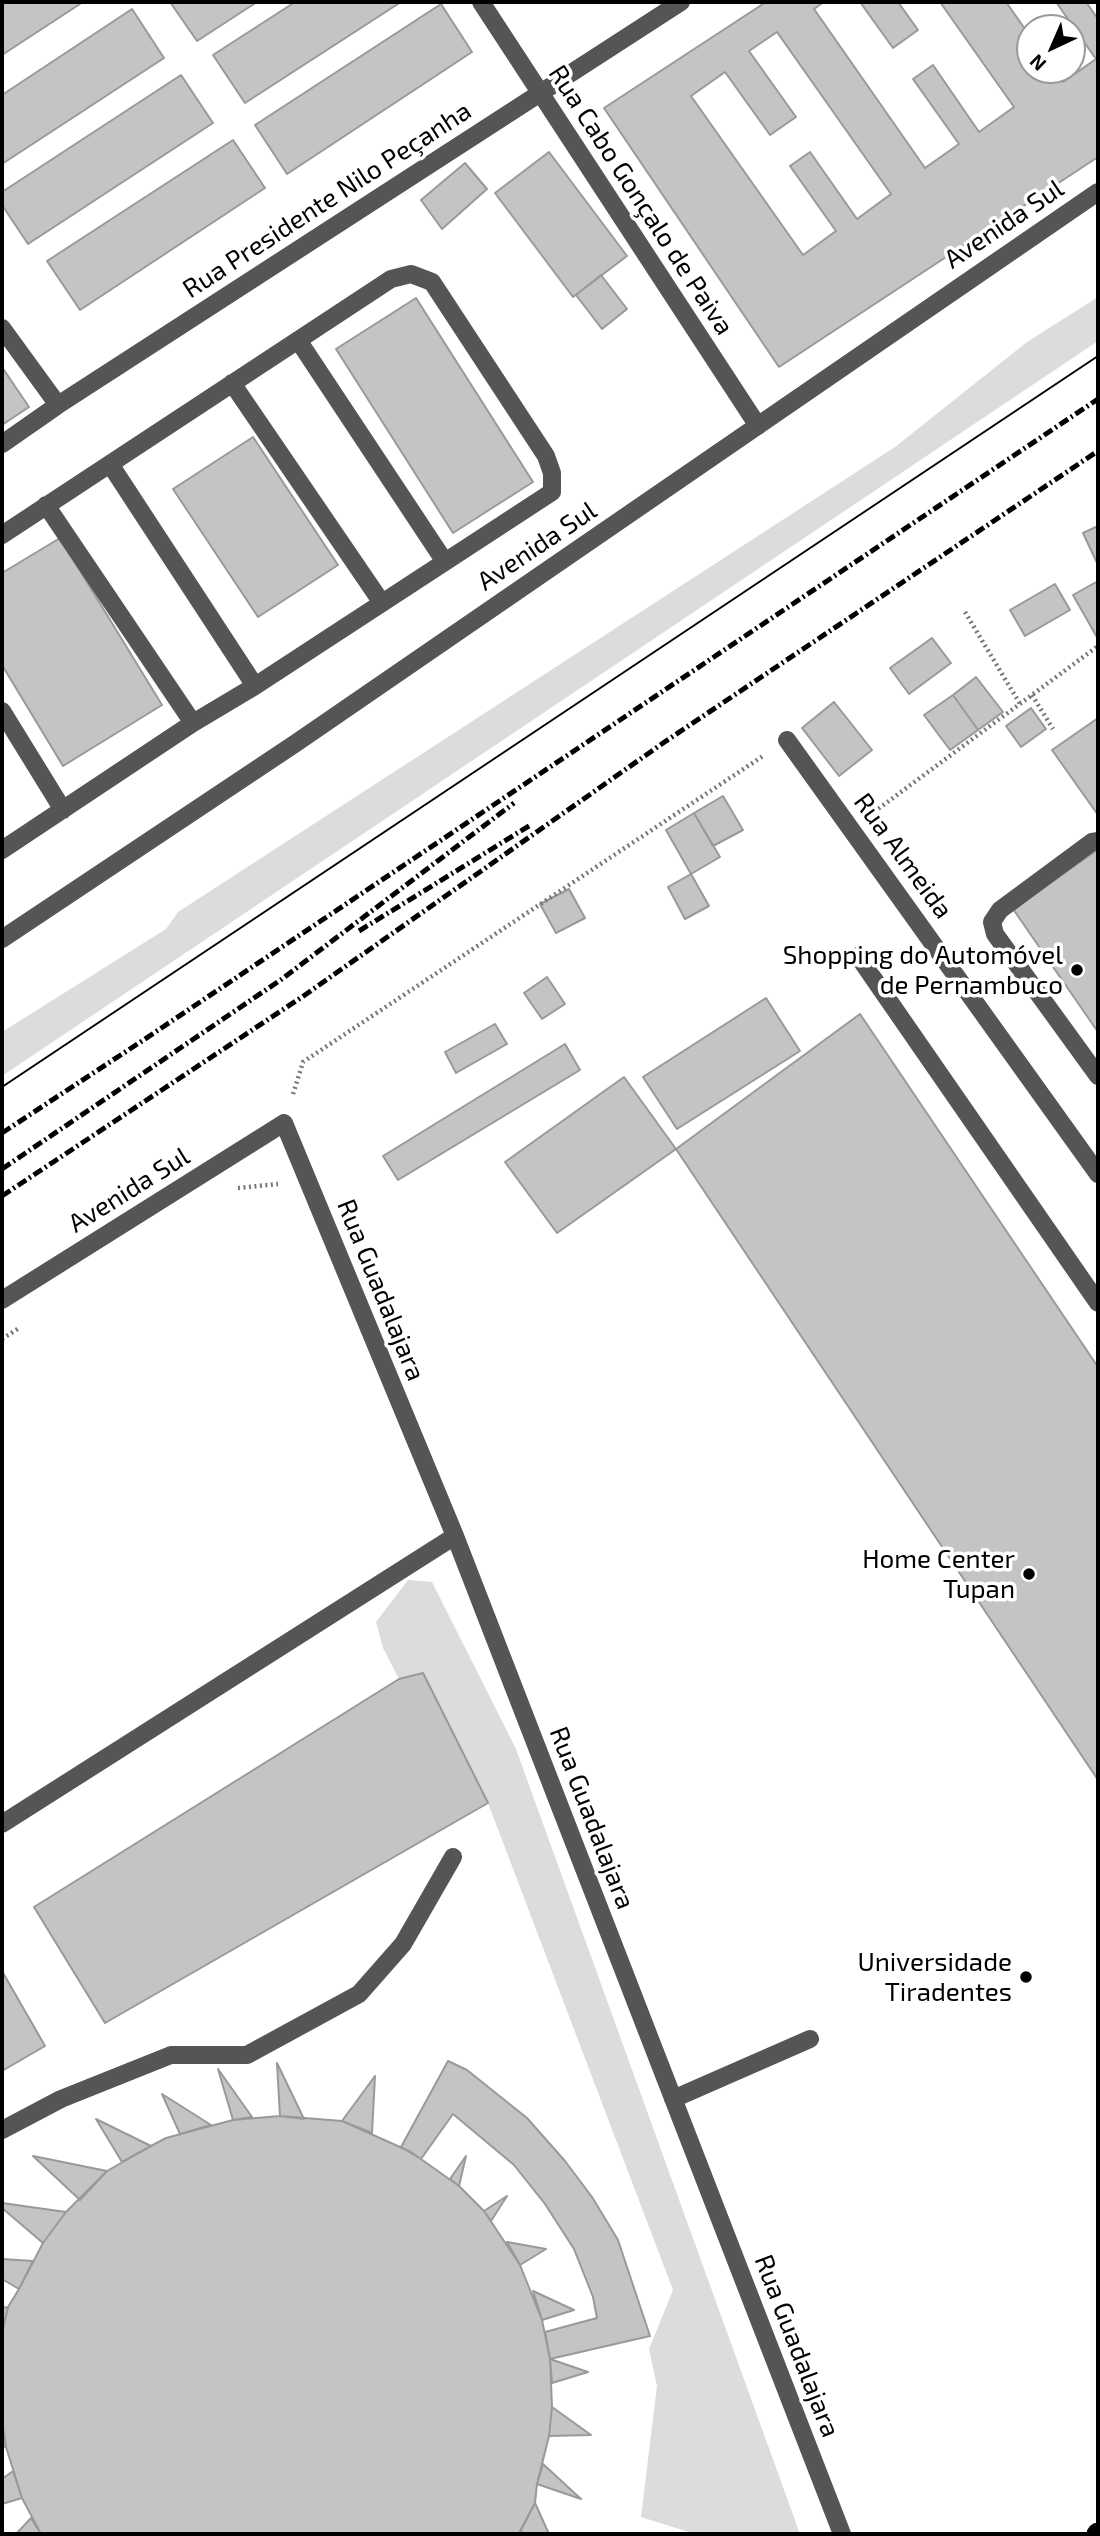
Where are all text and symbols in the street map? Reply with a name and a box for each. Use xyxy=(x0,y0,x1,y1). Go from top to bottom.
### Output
north arrow xyxy=(1016,14,1086,84)
text: N xyxy=(1025,50,1050,76)
street label: Rua Cabo Gonçalo de Paiva xyxy=(542,59,740,341)
street label: Rua Presidente Nilo Peçanha xyxy=(177,95,477,305)
street label: Avenida Sul xyxy=(939,173,1069,275)
street label: Avenida Sul xyxy=(472,495,602,597)
street label: Rua Almeida xyxy=(847,787,959,925)
place label: Shopping do Automóvel de Pernambuco xyxy=(783,939,1063,1000)
marker: Shopping do Automóvel de Pernambuco xyxy=(1069,962,1085,978)
street label: Avenida Sul xyxy=(63,1141,195,1239)
street label: Rua Guadalajara xyxy=(330,1195,432,1385)
place label: Home Center Tupan xyxy=(862,1543,1015,1604)
marker: Home Center Tupan xyxy=(1021,1566,1037,1582)
street label: Rua Guadalajara xyxy=(543,1722,641,1914)
place label: Universidade Tiradentes xyxy=(857,1946,1012,2008)
marker: Universidade Tiradentes xyxy=(1018,1969,1034,1985)
street label: Rua Guadalajara xyxy=(748,2250,846,2442)

